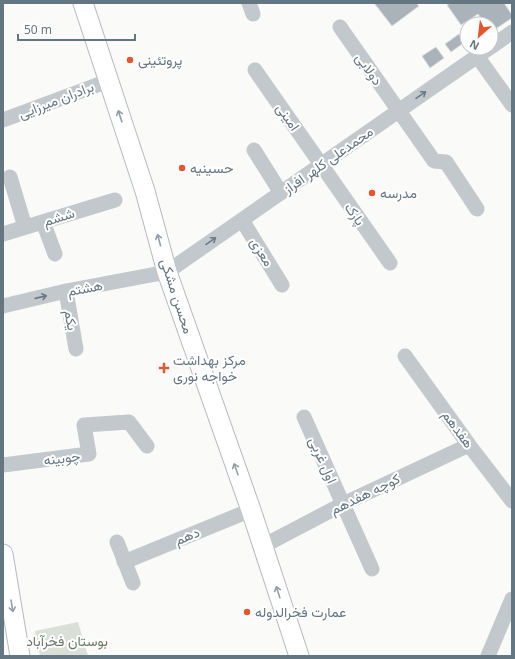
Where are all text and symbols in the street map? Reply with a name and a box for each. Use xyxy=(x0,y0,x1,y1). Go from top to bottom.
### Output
scale bar xyxy=(18,16,135,42)
north arrow xyxy=(459,16,499,56)
text: 50 m xyxy=(24,21,52,38)
text: N xyxy=(467,37,482,54)
street label: دولابی xyxy=(351,49,388,89)
place label: پروتئینی xyxy=(138,50,183,70)
marker: پروتئینی xyxy=(125,55,135,65)
street label: برادران میرزایی xyxy=(15,76,96,123)
one-way arrow xyxy=(415,91,426,99)
street label: امینی xyxy=(272,99,305,134)
one-way arrow xyxy=(116,110,123,123)
street label: محمدعلی کلهر افراز xyxy=(278,121,376,198)
place label: حسینیه xyxy=(190,158,233,177)
marker: حسینیه xyxy=(177,163,187,173)
place label: مدرسه xyxy=(380,183,417,202)
marker: مدرسه xyxy=(367,188,377,198)
street label: پارک xyxy=(340,199,370,229)
street label: ششم xyxy=(41,203,77,230)
one-way arrow xyxy=(154,234,162,247)
street label: معزی xyxy=(246,234,279,270)
one-way arrow xyxy=(205,237,216,245)
street label: محسن مشکی xyxy=(156,256,199,336)
street label: هشتم xyxy=(66,275,104,300)
one-way arrow xyxy=(34,293,47,301)
street label: یکم xyxy=(60,308,83,332)
place label: مرکز بهداشت خواجه نوری xyxy=(173,350,246,385)
marker: مرکز بهداشت خواجه نوری xyxy=(158,362,170,374)
street label: هفدهم xyxy=(438,406,479,452)
street label: اول غربی xyxy=(304,434,342,486)
street label: چوبینه xyxy=(43,446,81,470)
one-way arrow xyxy=(232,464,240,476)
street label: کوچه هفدهم xyxy=(327,468,403,520)
street label: دهم xyxy=(172,522,202,549)
one-way arrow xyxy=(274,586,281,599)
one-way arrow xyxy=(8,599,16,612)
place label: عمارت فخرالدوله xyxy=(255,602,346,621)
marker: عمارت فخرالدوله xyxy=(242,607,252,617)
park label: بوستان فخرآباد xyxy=(26,631,108,650)

